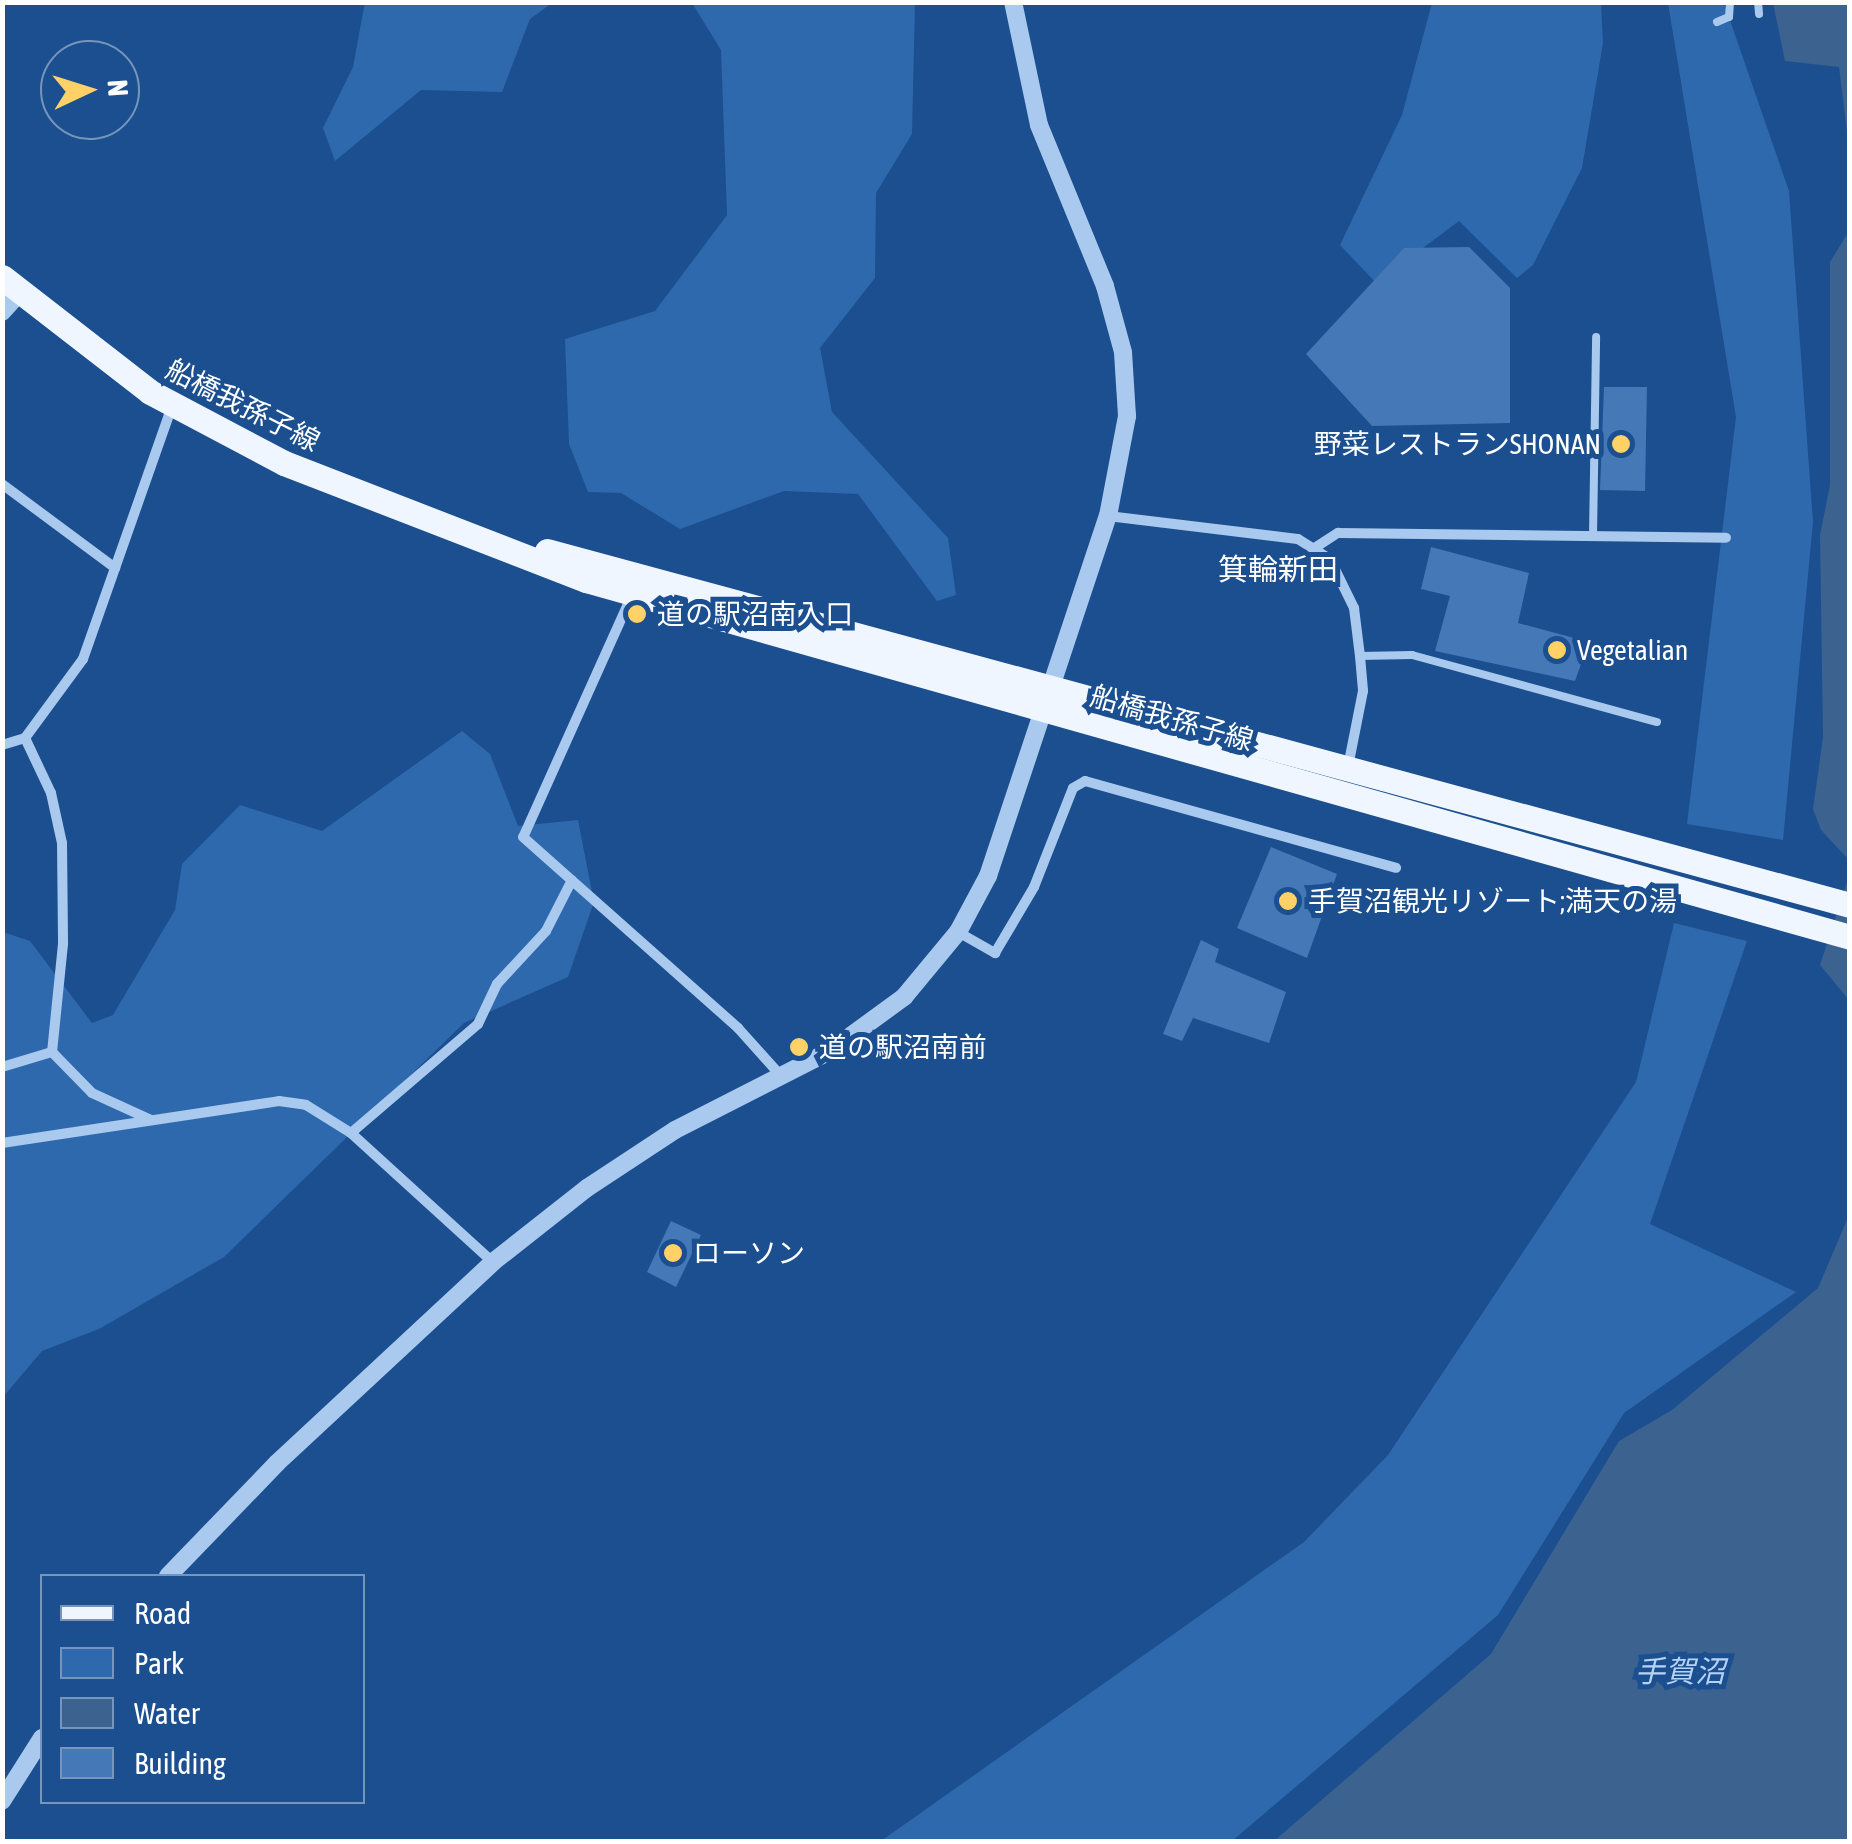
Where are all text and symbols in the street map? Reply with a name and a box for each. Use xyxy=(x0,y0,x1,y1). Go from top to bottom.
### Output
north arrow xyxy=(40,40,140,140)
text: N xyxy=(101,79,134,97)
street label: 船橋我孫子線 xyxy=(161,352,325,458)
place label: 野菜レストランSHONAN xyxy=(1314,427,1601,461)
marker: 野菜レストランSHONAN xyxy=(1610,433,1632,455)
district label: 箕輪新田 xyxy=(1218,551,1338,587)
place label: 道の駅沼南入口 xyxy=(657,597,853,631)
marker: 道の駅沼南入口 xyxy=(626,603,648,625)
place label: Vegetalian xyxy=(1577,633,1688,667)
marker: Vegetalian xyxy=(1546,639,1568,661)
street label: 船橋我孫子線 xyxy=(1087,679,1257,757)
place label: 手賀沼観光リゾート;満天の湯 xyxy=(1308,884,1677,918)
marker: 手賀沼観光リゾート;満天の湯 xyxy=(1277,890,1299,912)
place label: 道の駅沼南前 xyxy=(819,1030,987,1064)
marker: 道の駅沼南前 xyxy=(788,1036,810,1058)
place label: ローソン xyxy=(693,1236,805,1270)
marker: ローソン xyxy=(662,1242,684,1264)
legend xyxy=(40,1574,365,1804)
text: Road xyxy=(134,1596,191,1630)
text: Park xyxy=(134,1646,184,1680)
water label: 手賀沼 xyxy=(1635,1653,1725,1689)
text: Water xyxy=(134,1696,200,1730)
text: Building xyxy=(134,1746,226,1780)

